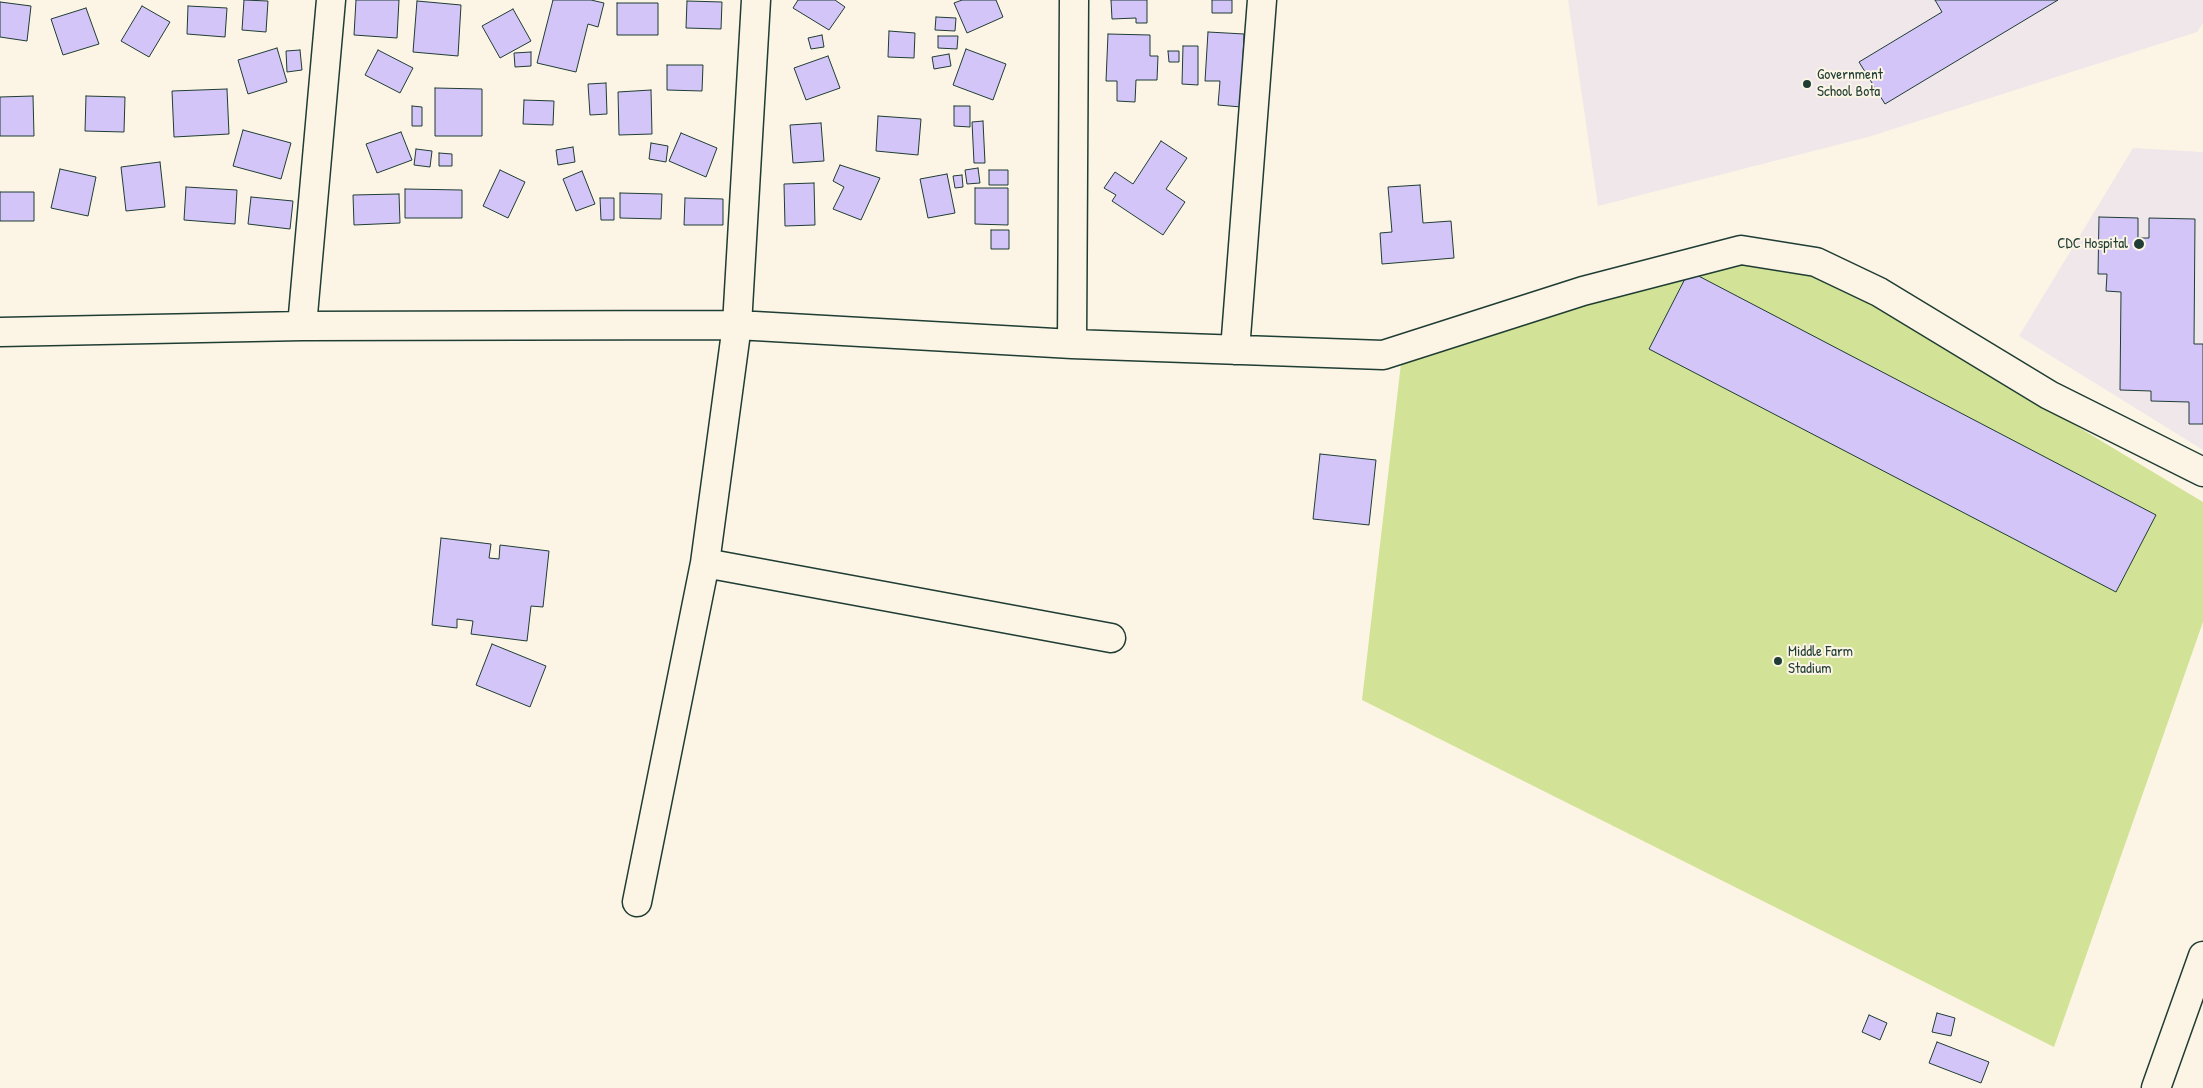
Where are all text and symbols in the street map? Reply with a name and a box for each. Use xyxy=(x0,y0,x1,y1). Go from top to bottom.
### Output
place label: Government School Bota xyxy=(1817,66,1883,101)
marker: Government School Bota xyxy=(1801,78,1813,90)
place label: CDC Hospital xyxy=(2057,235,2128,253)
marker: CDC Hospital xyxy=(2132,237,2146,251)
place label: Middle Farm Stadium xyxy=(1788,643,1853,678)
marker: Middle Farm Stadium xyxy=(1772,655,1784,667)

